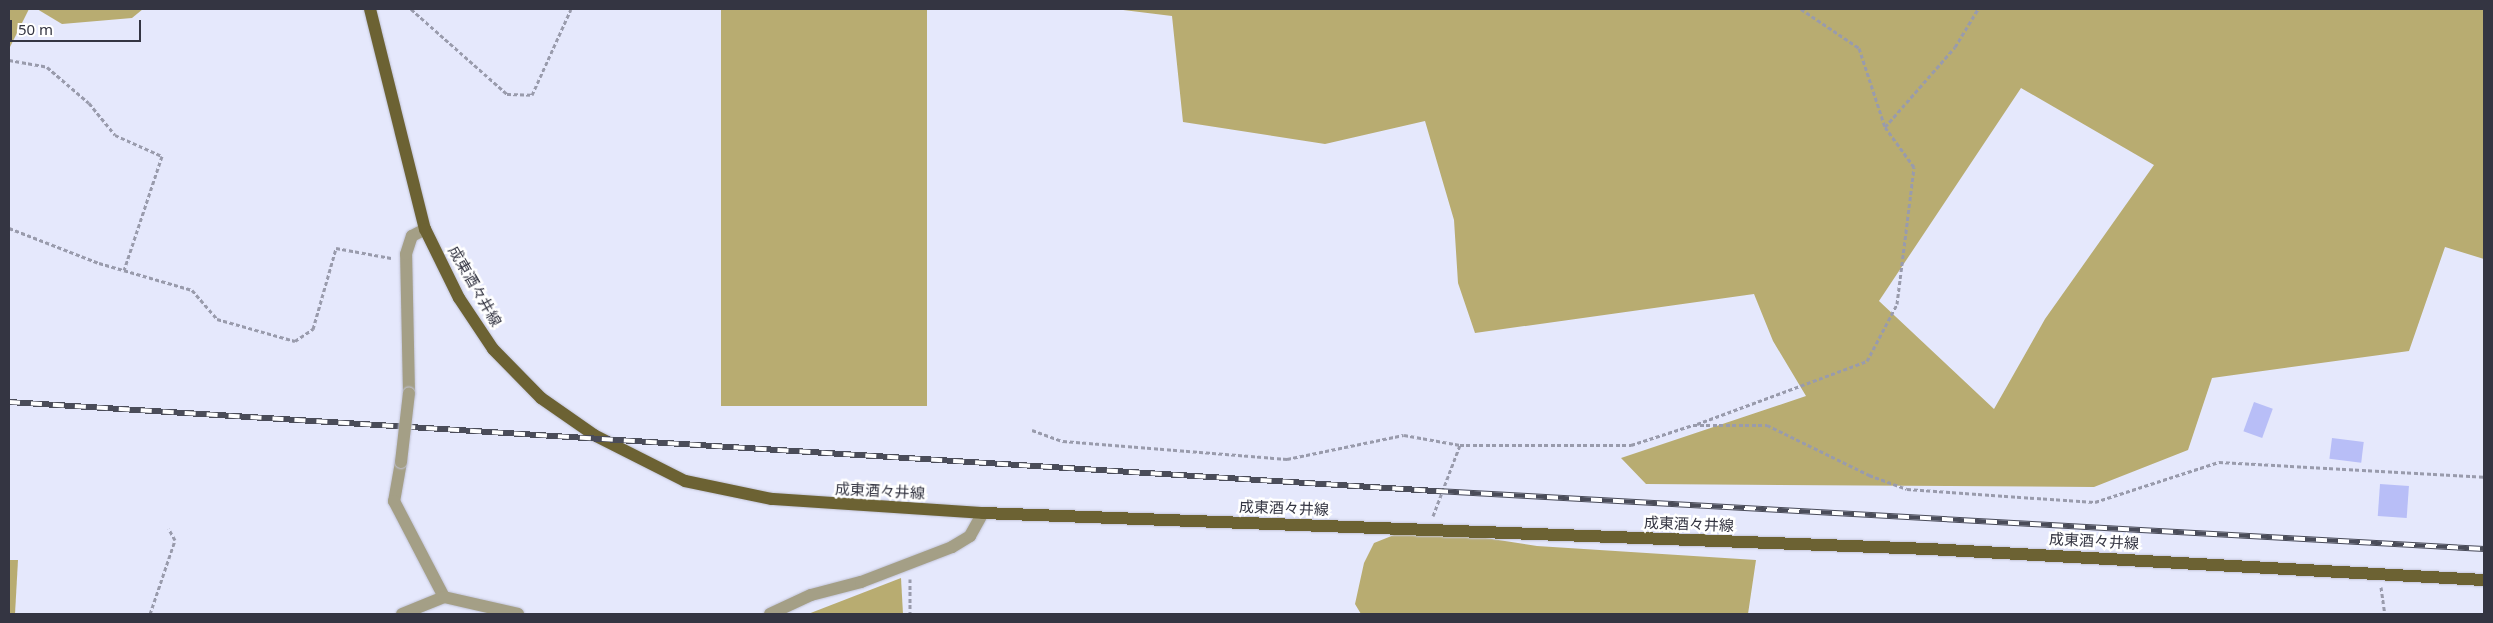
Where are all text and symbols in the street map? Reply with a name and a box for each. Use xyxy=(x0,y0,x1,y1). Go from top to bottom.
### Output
scale bar xyxy=(12,10,144,42)
text: 50 m xyxy=(18,19,53,39)
street label: 成東酒々井線 xyxy=(445,243,505,329)
street label: 成東酒々井線 xyxy=(835,480,925,502)
street label: 成東酒々井線 xyxy=(1239,497,1329,519)
street label: 成東酒々井線 xyxy=(1644,513,1734,535)
street label: 成東酒々井線 xyxy=(2049,530,2139,552)

